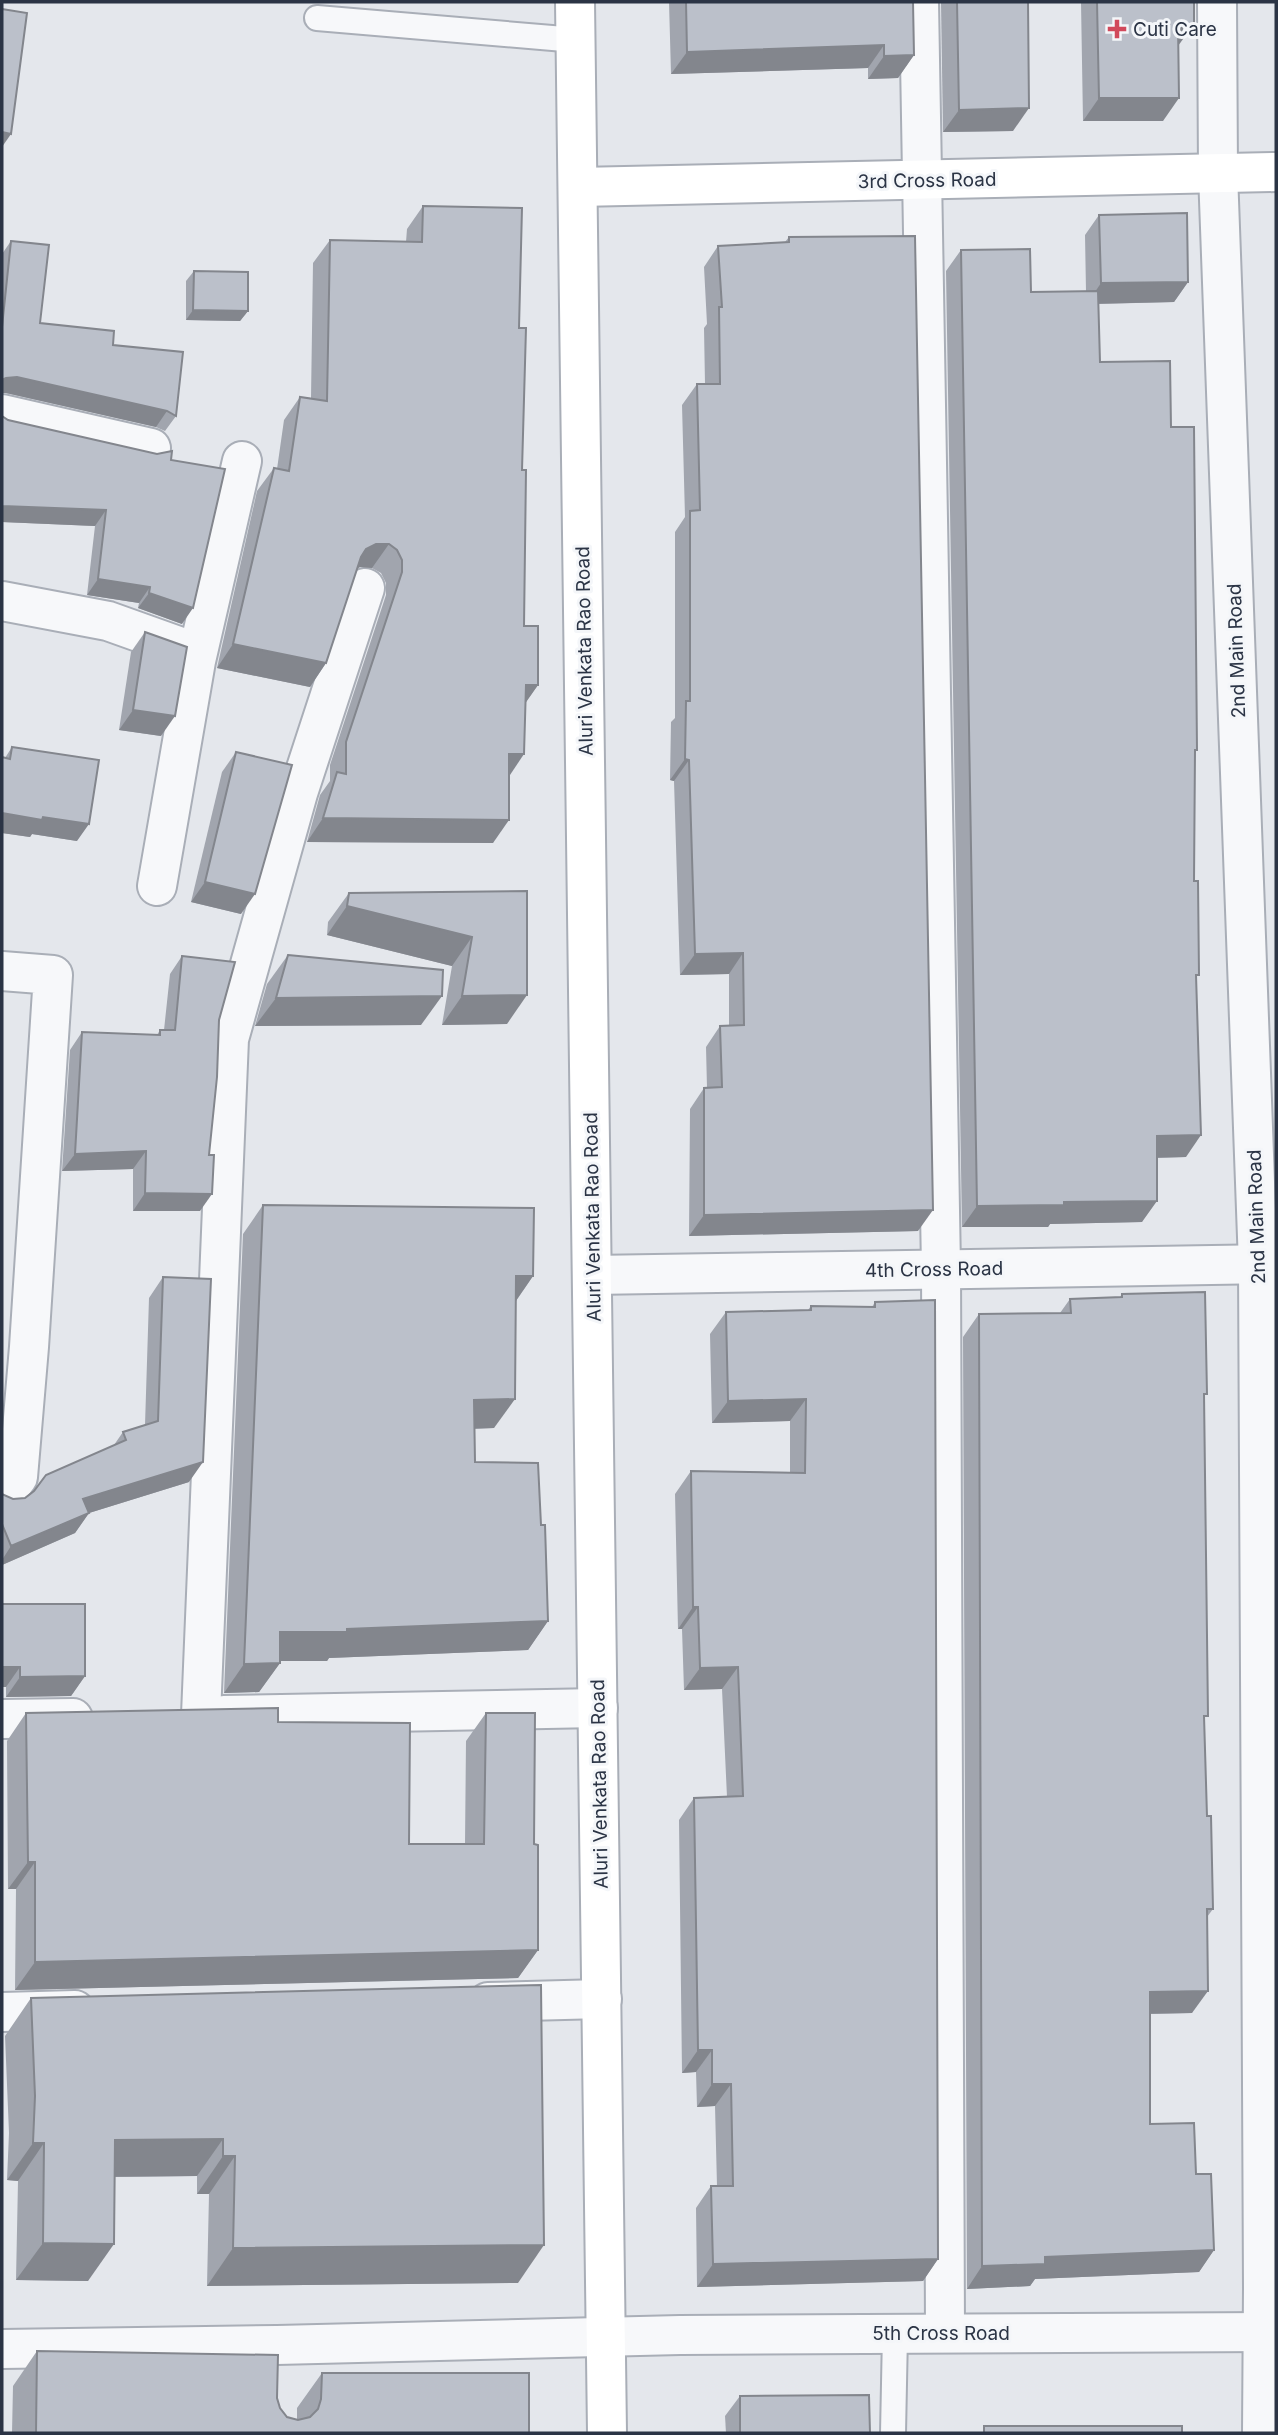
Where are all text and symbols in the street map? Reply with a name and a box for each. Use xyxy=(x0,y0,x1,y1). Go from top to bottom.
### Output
place label: Cuti Care xyxy=(1133,18,1217,41)
marker: Cuti Care xyxy=(1107,19,1127,39)
street label: 3rd Cross Road xyxy=(857,168,997,193)
street label: Aluri Venkata Rao Road xyxy=(571,546,598,756)
street label: 2nd Main Road xyxy=(1223,583,1250,719)
street label: Aluri Venkata Rao Road xyxy=(579,1112,606,1322)
street label: 2nd Main Road xyxy=(1243,1149,1270,1285)
street label: 4th Cross Road xyxy=(865,1257,1003,1282)
street label: Aluri Venkata Rao Road xyxy=(586,1679,613,1889)
street label: 5th Cross Road xyxy=(872,2322,1010,2345)

